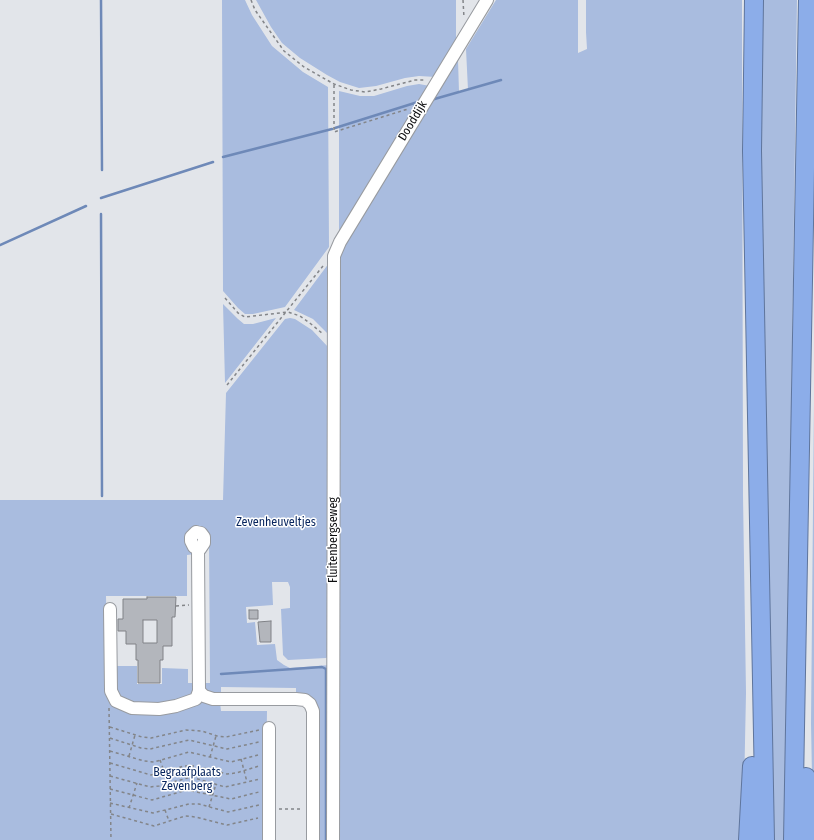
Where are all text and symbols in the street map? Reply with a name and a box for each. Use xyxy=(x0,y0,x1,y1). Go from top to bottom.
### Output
street label: Dooddijk xyxy=(395,98,431,144)
street label: Fluitenbergseweg xyxy=(327,497,341,583)
park label: Zevenheuveltjes xyxy=(236,516,316,530)
park label: Begraafplaats Zevenberg xyxy=(153,766,221,794)

